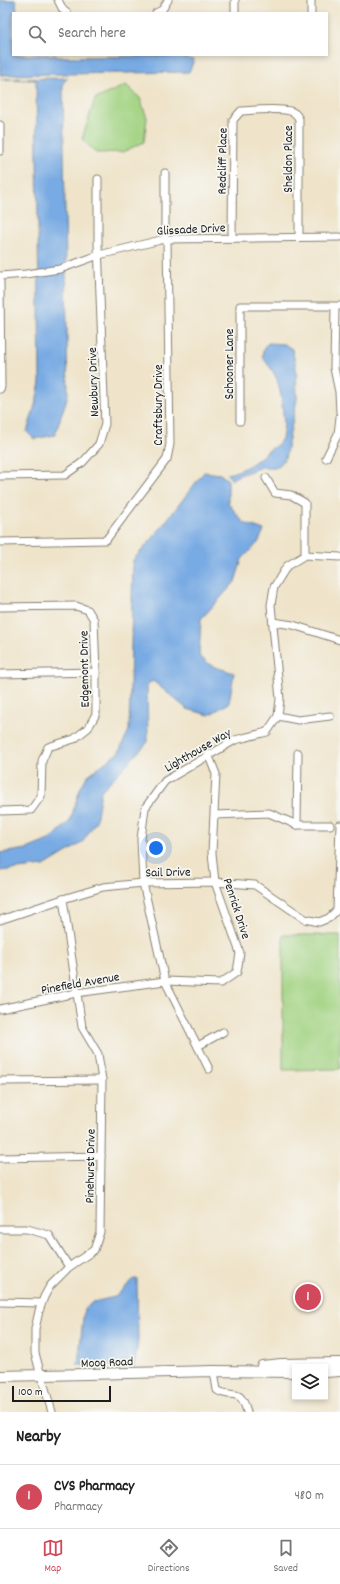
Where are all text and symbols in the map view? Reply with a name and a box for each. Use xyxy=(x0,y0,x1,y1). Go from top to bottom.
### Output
search box xyxy=(12,12,328,56)
icon: search xyxy=(26,23,48,45)
text: Search here xyxy=(58,23,126,45)
street label: Sheldon Place xyxy=(280,125,299,193)
street label: Redcliff Place xyxy=(213,127,234,195)
street label: Glissade Drive xyxy=(156,219,226,242)
street label: Schooner Lane xyxy=(221,328,240,400)
street label: Newbury Drive xyxy=(84,346,105,417)
street label: Craftsbury Drive xyxy=(150,364,169,446)
street label: Edgemont Drive xyxy=(75,630,96,708)
street label: Lighthouse Way xyxy=(161,724,236,778)
your location xyxy=(146,838,166,858)
street label: Sail Drive xyxy=(145,864,191,883)
street label: Penrick Drive xyxy=(217,876,255,942)
street label: Pinefield Avenue xyxy=(40,968,121,1001)
street label: Pinehurst Drive xyxy=(81,1128,102,1204)
pin: 1 xyxy=(295,1282,321,1312)
street label: Moog Road xyxy=(81,1353,133,1374)
map controls xyxy=(292,1364,328,1400)
button: layers xyxy=(292,1364,328,1400)
scale bar xyxy=(12,1384,111,1403)
text: 100 m xyxy=(18,1385,42,1401)
text: Nearby xyxy=(16,1426,60,1450)
text: CVS Pharmacy xyxy=(54,1476,134,1498)
text: 1 xyxy=(28,1487,30,1506)
text: 480 m xyxy=(294,1487,324,1506)
text: Pharmacy xyxy=(54,1498,102,1517)
tab: Map xyxy=(42,1537,64,1577)
tab: Directions xyxy=(148,1537,190,1577)
tab: Saved xyxy=(273,1537,298,1577)

